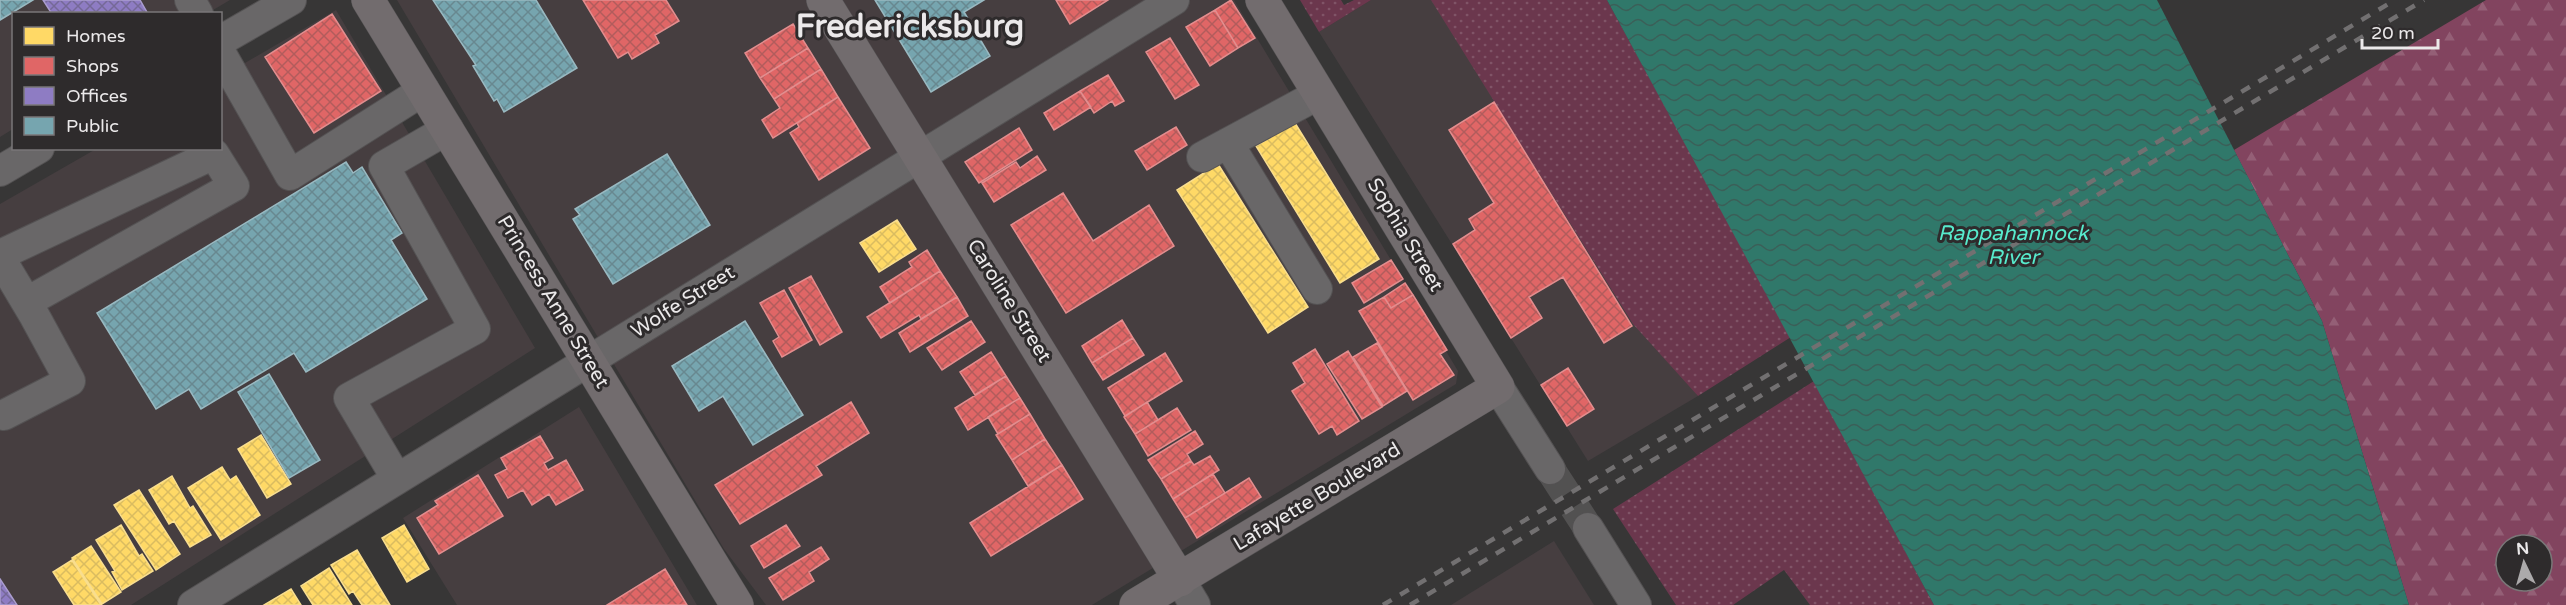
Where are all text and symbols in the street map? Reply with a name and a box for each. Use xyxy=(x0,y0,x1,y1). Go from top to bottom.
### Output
district label: Fredericksburg xyxy=(796,8,1024,46)
legend xyxy=(12,12,222,150)
scale bar xyxy=(2362,12,2438,50)
text: 20 m xyxy=(2371,22,2415,44)
text: Homes xyxy=(66,25,126,47)
text: Shops xyxy=(66,55,119,77)
text: Offices xyxy=(66,85,128,107)
text: Public xyxy=(66,115,119,137)
street label: Sophia Street xyxy=(1362,174,1448,296)
street label: Princess Anne Street xyxy=(492,211,614,393)
water label: Rappahannock River xyxy=(1938,221,2090,270)
street label: Caroline Street xyxy=(962,235,1057,367)
street label: Wolfe Street xyxy=(627,261,739,343)
street label: Lafayette Boulevard xyxy=(1229,438,1405,556)
north arrow xyxy=(2494,533,2554,593)
text: N xyxy=(2516,539,2530,560)

